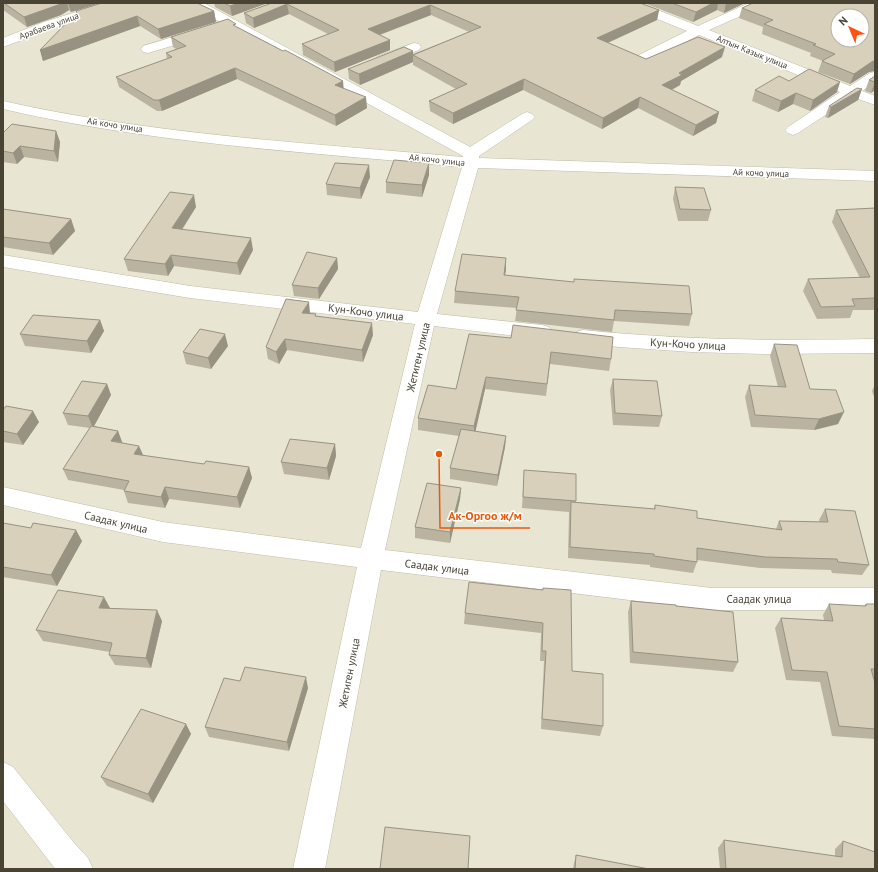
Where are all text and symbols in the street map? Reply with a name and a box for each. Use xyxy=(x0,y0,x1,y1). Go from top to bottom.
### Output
north arrow xyxy=(830,8,870,48)
street label: Арабаева улица xyxy=(17,10,80,41)
text: N xyxy=(836,13,851,28)
street label: Алтын Казык улица xyxy=(715,32,789,71)
street label: Ай кочо улица xyxy=(86,115,144,134)
street label: Ай кочо улица xyxy=(409,151,466,168)
street label: Ай кочо улица xyxy=(733,166,789,179)
street label: Кун-Кочо улица xyxy=(327,300,405,324)
street label: Жетиген улица xyxy=(403,321,433,394)
street label: Кун-Кочо улица xyxy=(650,335,726,353)
callout: Ак-Оргоо ж/м xyxy=(440,504,530,528)
street label: Саадак улица xyxy=(83,508,149,536)
text: Ак-Оргоо ж/м xyxy=(448,508,522,523)
street label: Саадак улица xyxy=(404,556,470,578)
street label: Саадак улица xyxy=(727,592,791,606)
street label: Жетиген улица xyxy=(335,637,363,710)

